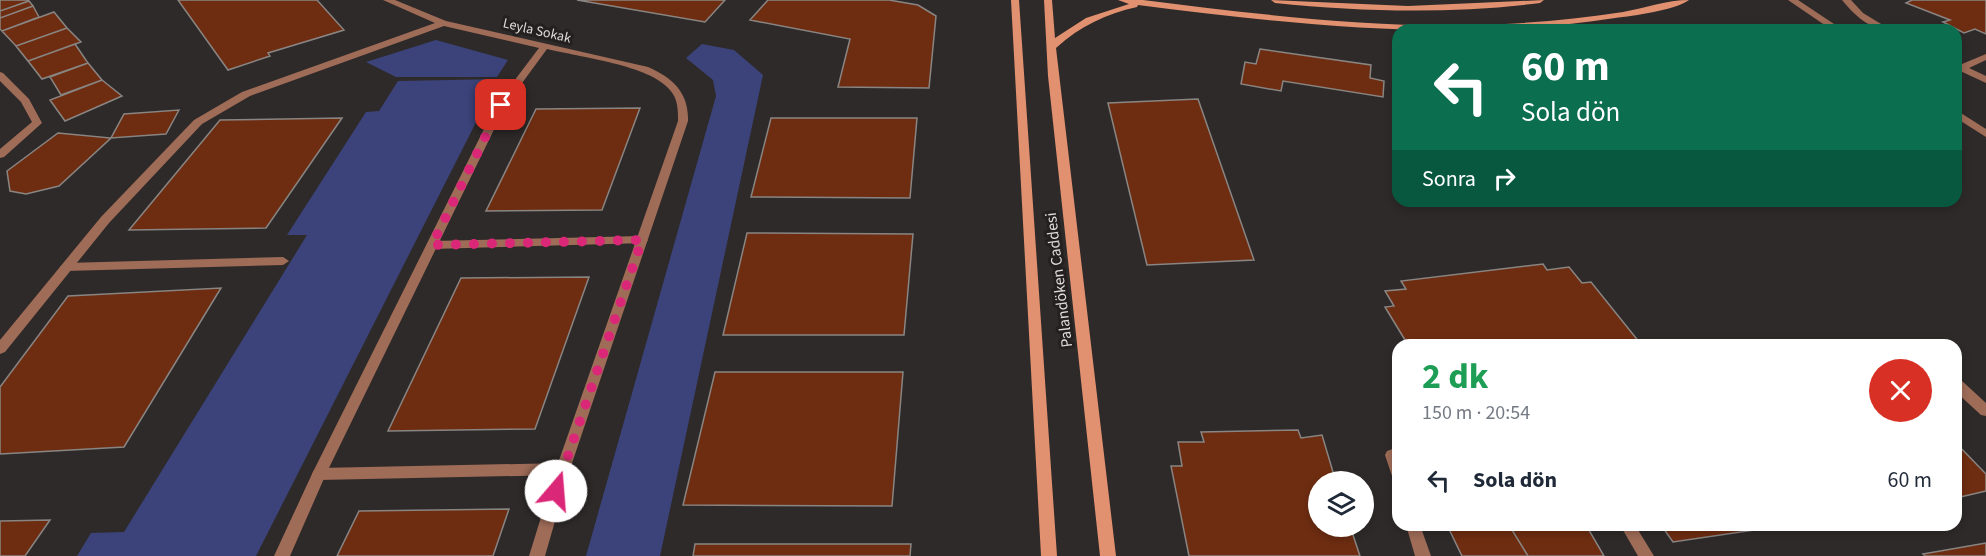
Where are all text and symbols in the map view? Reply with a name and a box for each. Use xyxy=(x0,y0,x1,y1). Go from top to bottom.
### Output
street label: Leyla Sokak xyxy=(501,13,573,49)
text: 60 m xyxy=(1521,37,1610,97)
icon: left xyxy=(1422,48,1500,126)
pin xyxy=(475,79,526,130)
icon: arrive xyxy=(484,88,517,121)
text: Sola dön xyxy=(1521,93,1620,132)
icon: right xyxy=(1488,162,1521,195)
text: Sonra xyxy=(1422,163,1476,195)
street label: Palandöken Caddesi xyxy=(1040,211,1078,349)
text: 2 dk xyxy=(1422,351,1489,402)
button: close xyxy=(1869,359,1932,422)
text: 150 m · 20:54 xyxy=(1422,399,1530,427)
position arrow xyxy=(524,459,588,523)
icon: left xyxy=(1422,464,1455,497)
text: Sola dön xyxy=(1473,464,1557,496)
text: 60 m xyxy=(1887,464,1932,496)
map controls xyxy=(1308,471,1374,537)
button: layers xyxy=(1308,471,1374,537)

